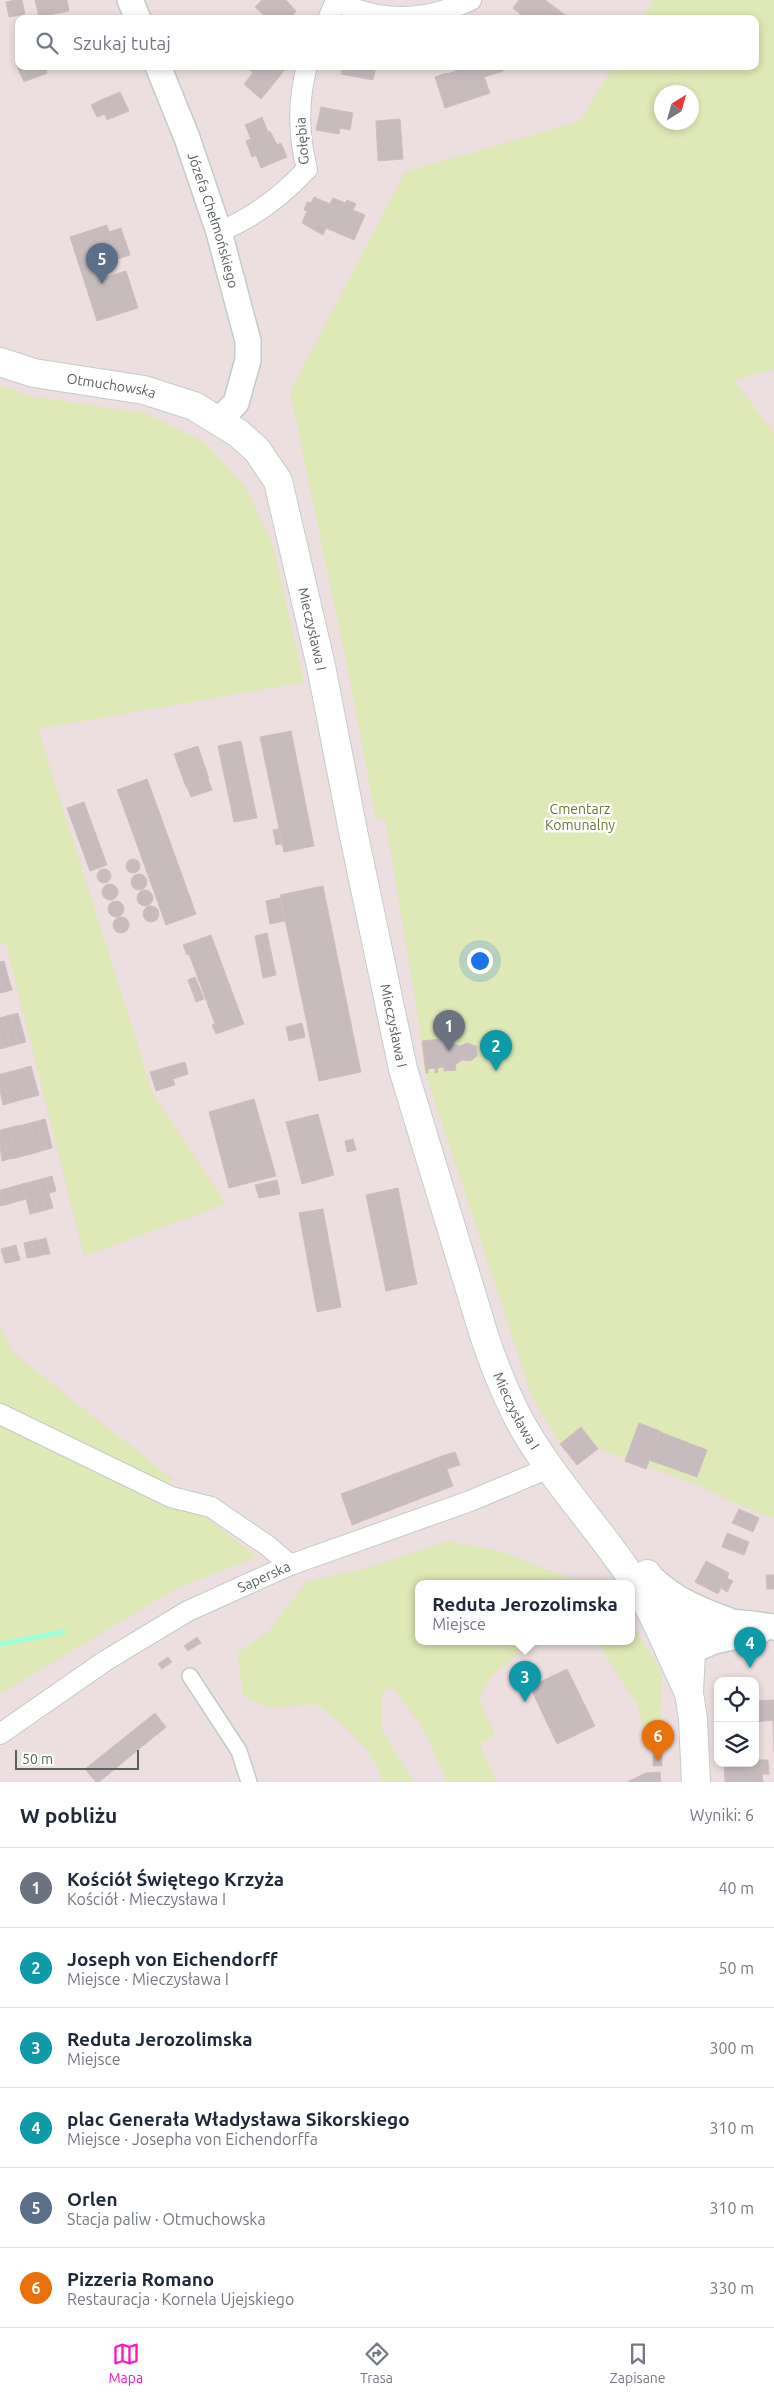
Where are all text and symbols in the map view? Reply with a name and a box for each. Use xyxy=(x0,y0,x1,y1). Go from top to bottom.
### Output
search box xyxy=(15,15,759,70)
icon: search xyxy=(33,29,61,57)
text: Szukaj tutaj xyxy=(73,32,171,54)
north arrow xyxy=(654,85,699,130)
street label: Gołębia xyxy=(292,117,312,165)
street label: Józefa Chełmońskiego xyxy=(184,150,242,290)
pin: 5 xyxy=(86,243,118,284)
street label: Otmuchowska xyxy=(65,370,158,401)
street label: Mieczysława I xyxy=(295,586,330,672)
park label: Cmentarz Komunalny xyxy=(545,801,615,833)
your location xyxy=(467,948,493,974)
street label: Mieczysława I xyxy=(377,982,410,1069)
pin: 1 xyxy=(433,1010,465,1051)
pin: 2 xyxy=(480,1030,512,1071)
street label: Mieczysława I xyxy=(490,1370,543,1453)
street label: Saperska xyxy=(235,1558,293,1596)
popup xyxy=(415,1580,635,1645)
text: Reduta Jerozolimska xyxy=(432,1593,618,1615)
text: Miejsce xyxy=(432,1615,486,1633)
pin: 4 xyxy=(734,1627,766,1668)
pin: 3 xyxy=(509,1661,541,1702)
map controls xyxy=(714,1677,759,1767)
button: locate xyxy=(714,1677,759,1722)
pin: 6 xyxy=(642,1720,674,1761)
button: layers xyxy=(714,1722,759,1767)
scale bar xyxy=(15,1747,139,1770)
text: 50 m xyxy=(22,1751,53,1767)
text: W pobliżu xyxy=(20,1803,117,1827)
text: Wyniki: 6 xyxy=(690,1806,754,1824)
text: Kościół Świętego Krzyża xyxy=(67,1868,284,1890)
text: 1 xyxy=(31,1879,41,1897)
text: 40 m xyxy=(718,1879,754,1897)
text: Kościół · Mieczysława I xyxy=(67,1890,226,1908)
text: Joseph von Eichendorff xyxy=(67,1948,278,1970)
text: 2 xyxy=(31,1959,41,1977)
text: 50 m xyxy=(718,1959,754,1977)
text: Miejsce · Mieczysława I xyxy=(67,1970,229,1988)
text: Reduta Jerozolimska xyxy=(67,2028,253,2050)
text: 3 xyxy=(31,2039,41,2057)
text: 300 m xyxy=(709,2039,754,2057)
text: Miejsce xyxy=(67,2050,121,2068)
text: plac Generała Władysława Sikorskiego xyxy=(67,2108,410,2130)
text: 4 xyxy=(31,2119,41,2137)
text: 310 m xyxy=(709,2119,754,2137)
text: Miejsce · Josepha von Eichendorffa xyxy=(67,2130,318,2148)
text: Orlen xyxy=(67,2188,118,2210)
text: 5 xyxy=(31,2199,41,2217)
text: 310 m xyxy=(709,2199,754,2217)
text: Stacja paliw · Otmuchowska xyxy=(67,2210,266,2228)
text: Pizzeria Romano xyxy=(67,2268,214,2290)
text: 6 xyxy=(31,2279,41,2297)
text: 330 m xyxy=(709,2279,754,2297)
text: Restauracja · Kornela Ujejskiego xyxy=(67,2290,294,2308)
tab: Mapa xyxy=(108,2340,143,2386)
tab: Trasa xyxy=(360,2340,393,2386)
tab: Zapisane xyxy=(610,2340,666,2386)

